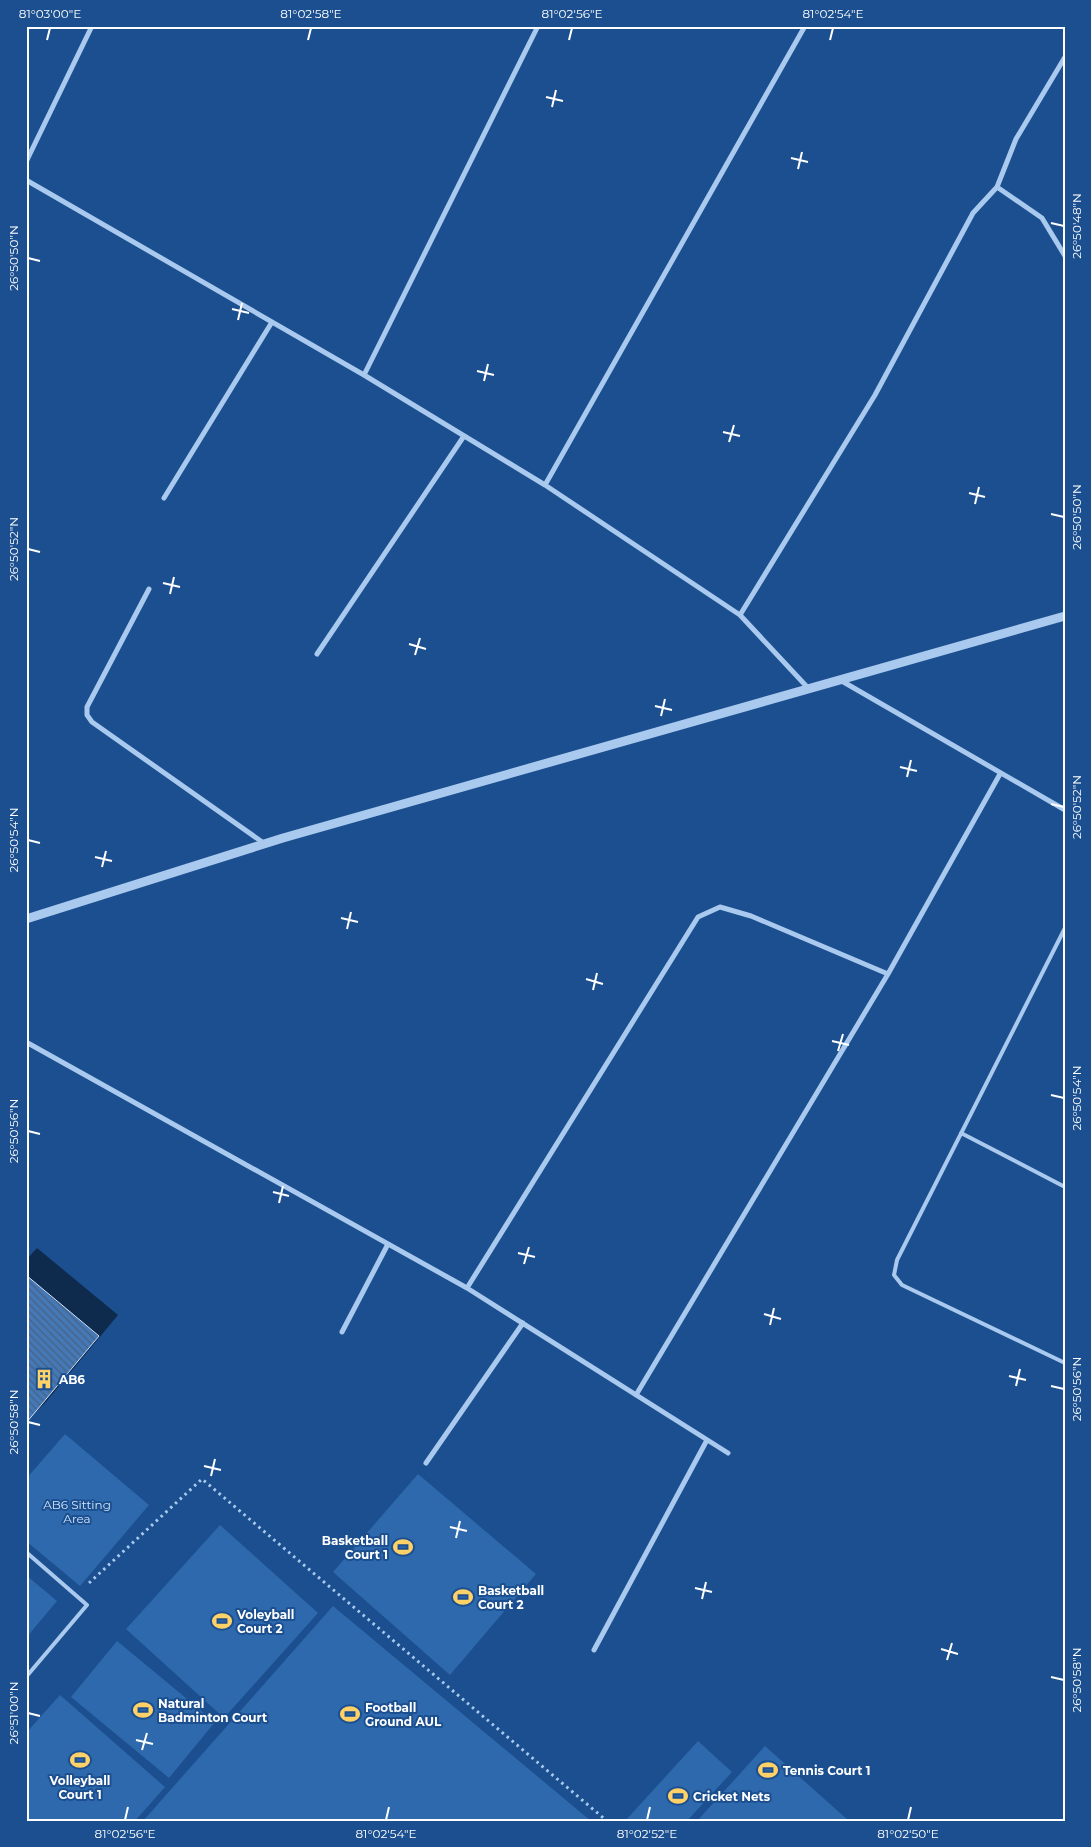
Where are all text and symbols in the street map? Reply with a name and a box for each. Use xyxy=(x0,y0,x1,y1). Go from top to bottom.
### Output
text: 81°03'00"E xyxy=(19,6,81,21)
text: 81°02'58"E xyxy=(280,6,342,21)
text: 81°02'56"E xyxy=(542,6,602,21)
text: 81°02'54"E xyxy=(802,6,864,21)
text: 26°50'48"N xyxy=(1069,193,1084,259)
text: 26°50'50"N xyxy=(6,225,21,291)
text: 26°50'50"N xyxy=(1069,484,1084,550)
text: 26°50'52"N xyxy=(6,517,21,581)
text: 26°50'52"N xyxy=(1069,775,1084,839)
text: 26°50'54"N xyxy=(6,808,21,872)
text: 26°50'54"N xyxy=(1069,1066,1084,1130)
text: 26°50'56"N xyxy=(6,1099,21,1163)
text: 26°50'56"N xyxy=(1069,1357,1084,1421)
building icon: AB6 xyxy=(33,1368,55,1390)
place label: AB6 xyxy=(58,1372,85,1387)
text: 26°50'58"N xyxy=(6,1389,21,1455)
park label: AB6 Sitting Area xyxy=(43,1497,111,1526)
place label: Basketball Court 1 xyxy=(322,1533,388,1562)
sports icon: Basketball Court 1 xyxy=(392,1536,414,1558)
place label: Basketball Court 2 xyxy=(478,1583,544,1612)
sports icon: Basketball Court 2 xyxy=(452,1586,474,1608)
place label: Voleyball Court 2 xyxy=(236,1607,294,1636)
sports icon: Voleyball Court 2 xyxy=(211,1610,233,1632)
text: 26°50'58"N xyxy=(1069,1647,1084,1713)
text: 26°51'00"N xyxy=(6,1682,21,1744)
place label: Natural Badminton Court xyxy=(158,1696,268,1725)
sports icon: Natural Badminton Court xyxy=(132,1699,154,1721)
place label: Football Ground AUL xyxy=(365,1700,442,1729)
sports icon: Football Ground AUL xyxy=(339,1703,361,1725)
sports icon: Volleyball Court 1 xyxy=(69,1749,91,1771)
sports icon: Tennis Court 1 xyxy=(757,1759,779,1781)
place label: Tennis Court 1 xyxy=(783,1763,871,1778)
place label: Volleyball Court 1 xyxy=(49,1773,110,1802)
sports icon: Cricket Nets xyxy=(667,1785,689,1807)
place label: Cricket Nets xyxy=(693,1789,771,1804)
text: 81°02'56"E xyxy=(95,1826,155,1841)
text: 81°02'54"E xyxy=(355,1826,417,1841)
text: 81°02'52"E xyxy=(617,1826,677,1841)
text: 81°02'50"E xyxy=(877,1826,939,1841)

